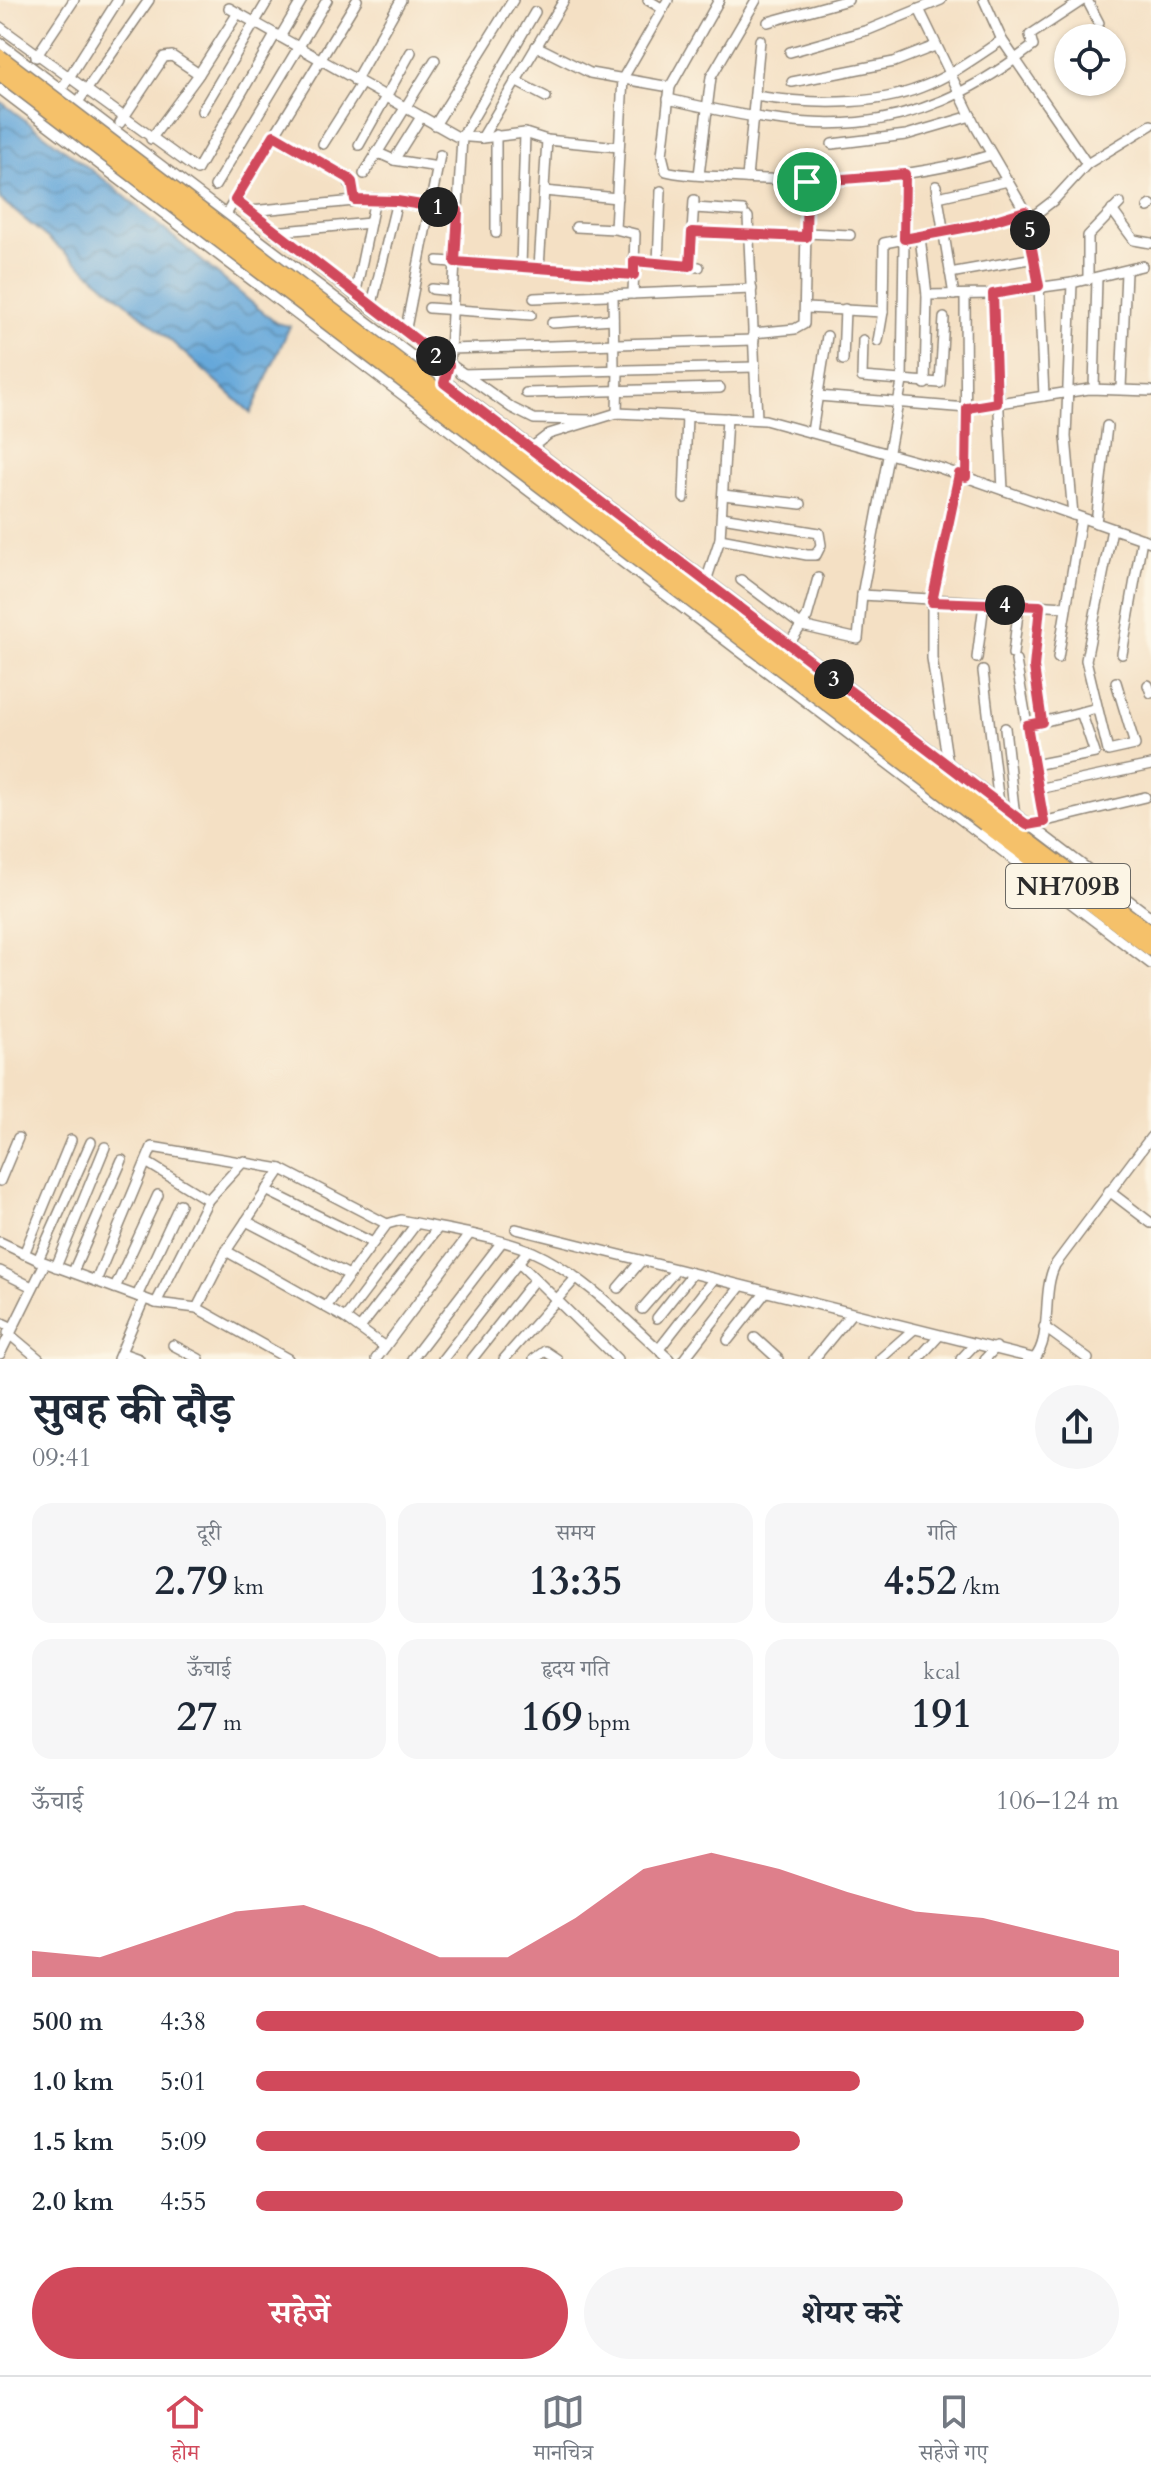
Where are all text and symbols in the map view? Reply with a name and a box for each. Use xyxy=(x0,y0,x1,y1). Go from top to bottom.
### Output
map controls xyxy=(1054,24,1126,96)
button: locate xyxy=(1054,24,1126,96)
pin xyxy=(773,148,841,216)
icon: arrive xyxy=(785,160,829,204)
pin: 1 xyxy=(418,187,458,227)
text: 1 xyxy=(432,192,444,222)
pin: 5 xyxy=(1010,210,1050,250)
text: 5 xyxy=(1024,215,1036,245)
pin: 2 xyxy=(416,336,456,376)
text: 2 xyxy=(430,341,442,371)
pin: 4 xyxy=(985,585,1025,625)
text: 4 xyxy=(999,590,1011,620)
pin: 3 xyxy=(814,659,854,699)
text: 3 xyxy=(828,664,840,694)
road number: NH709B xyxy=(1006,864,1130,908)
text: सुबह की दौड़ xyxy=(32,1380,232,1440)
button: share xyxy=(1035,1385,1119,1469)
text: 09:41 xyxy=(32,1440,92,1475)
text: दूरी xyxy=(197,1518,221,1548)
text: समय xyxy=(556,1518,595,1548)
text: गति xyxy=(927,1518,956,1548)
text: 2.79 xyxy=(154,1554,228,1609)
text: 13:35 xyxy=(529,1554,622,1609)
text: 4:52 xyxy=(884,1554,957,1609)
text: km xyxy=(228,1572,264,1602)
text: /km xyxy=(957,1572,1000,1602)
text: ऊँचाई xyxy=(187,1654,231,1684)
text: हृदय गति xyxy=(542,1654,609,1684)
text: kcal xyxy=(923,1657,960,1687)
text: 191 xyxy=(911,1687,973,1742)
text: 27 xyxy=(176,1690,217,1745)
text: 169 xyxy=(521,1690,582,1745)
text: m xyxy=(217,1708,242,1738)
text: bpm xyxy=(582,1708,630,1738)
text: ऊँचाई xyxy=(32,1783,83,1818)
text: 106–124 m xyxy=(996,1783,1119,1818)
text: 500 m xyxy=(32,2004,103,2039)
text: 4:38 xyxy=(160,2004,207,2039)
text: 1.0 km xyxy=(32,2064,113,2099)
text: 5:01 xyxy=(160,2064,207,2099)
text: 1.5 km xyxy=(32,2124,113,2159)
text: 5:09 xyxy=(160,2124,207,2159)
text: 2.0 km xyxy=(32,2184,113,2219)
text: 4:55 xyxy=(160,2184,207,2219)
button: सहेजें xyxy=(32,2267,568,2359)
button: शेयर करें xyxy=(584,2267,1119,2359)
tab: होम xyxy=(163,2390,207,2474)
tab: मानचित्र xyxy=(533,2390,593,2474)
tab: सहेजे गए xyxy=(919,2390,988,2474)

